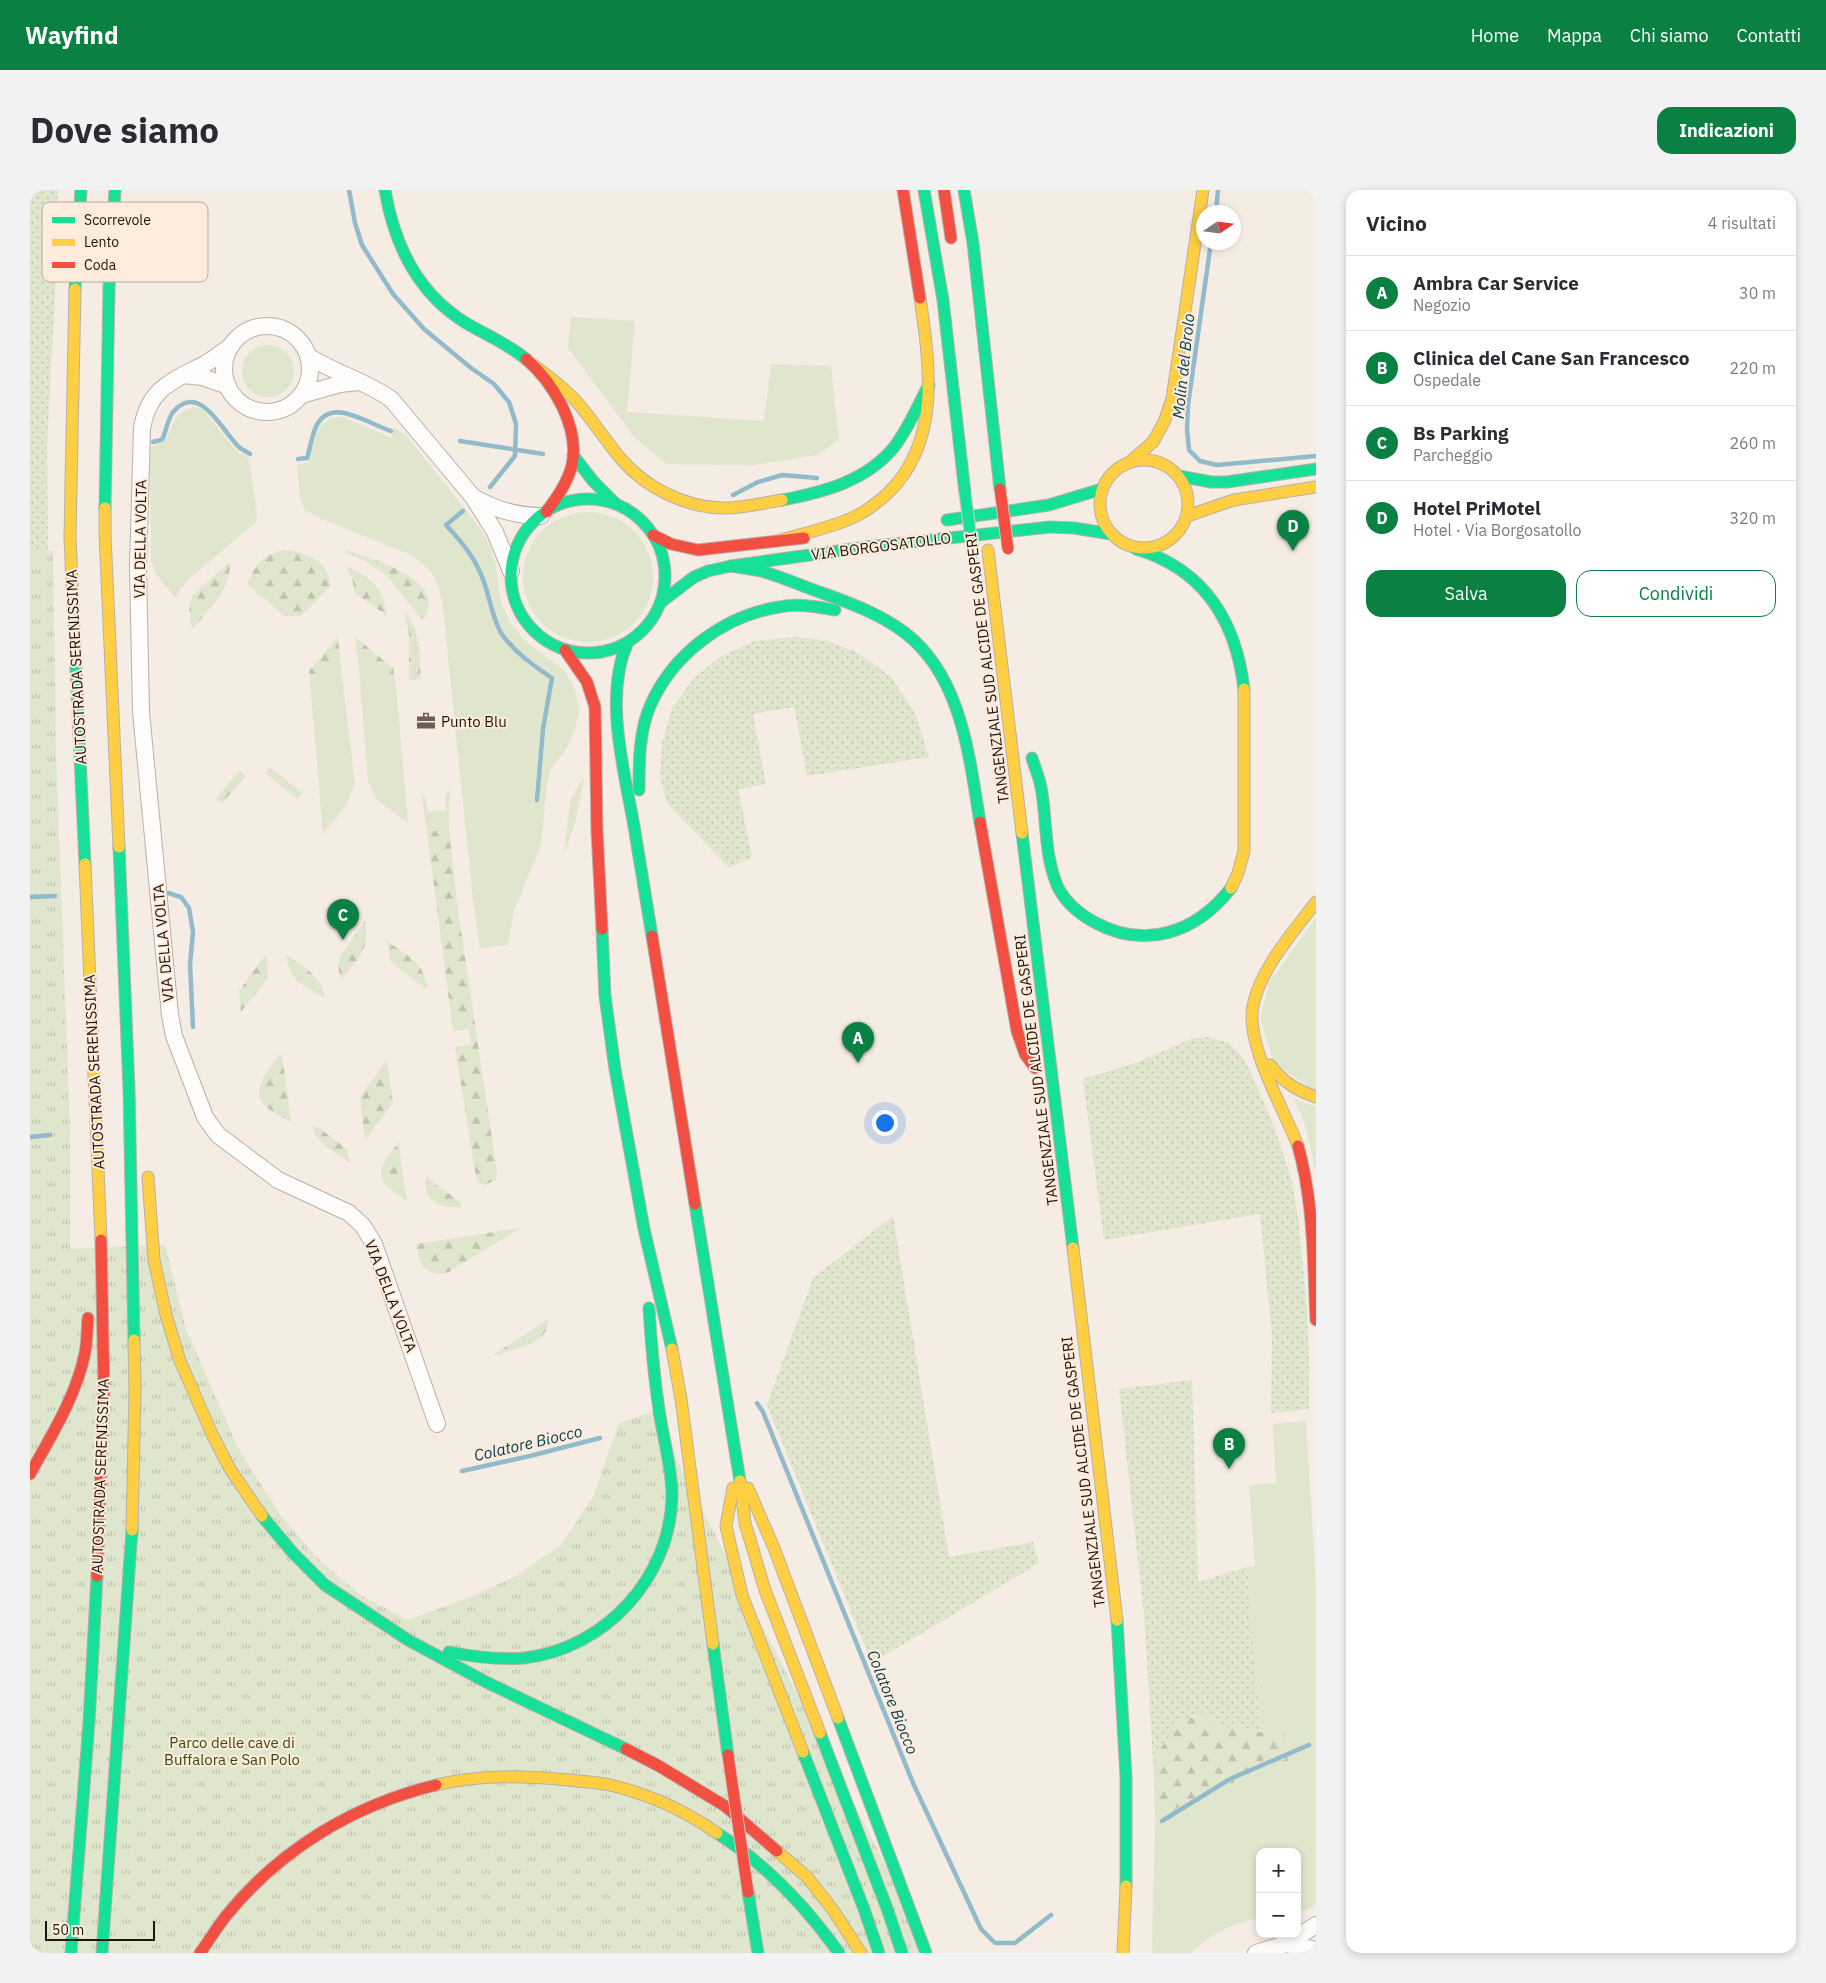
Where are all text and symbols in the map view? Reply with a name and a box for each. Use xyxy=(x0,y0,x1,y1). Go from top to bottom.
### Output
text: Wayfind xyxy=(25,19,118,51)
text: Home xyxy=(1471,24,1519,47)
text: Mappa xyxy=(1547,24,1602,47)
text: Chi siamo xyxy=(1630,24,1709,47)
text: Contatti xyxy=(1737,24,1801,47)
text: Dove siamo xyxy=(30,107,219,153)
button: Indicazioni xyxy=(1657,107,1796,154)
legend xyxy=(42,202,208,282)
north arrow xyxy=(1196,205,1241,250)
text: Vicino xyxy=(1366,209,1427,237)
text: Scorrevole xyxy=(84,211,151,229)
text: 4 risultati xyxy=(1708,213,1776,233)
text: Lento xyxy=(84,233,119,251)
text: Coda xyxy=(84,256,117,274)
text: Ambra Car Service xyxy=(1413,271,1579,295)
text: A xyxy=(1377,283,1387,303)
text: 30 m xyxy=(1739,283,1776,303)
text: Negozio xyxy=(1413,295,1471,315)
water label: Molin del Brolo xyxy=(1168,312,1198,420)
text: Clinica del Cane San Francesco xyxy=(1413,346,1690,370)
text: B xyxy=(1377,358,1387,378)
text: 220 m xyxy=(1729,358,1776,378)
text: Ospedale xyxy=(1413,370,1481,390)
text: Bs Parking xyxy=(1413,421,1509,445)
text: C xyxy=(1377,433,1387,453)
text: 260 m xyxy=(1729,433,1776,453)
text: Parcheggio xyxy=(1413,445,1493,465)
street label: VIA DELLA VOLTA xyxy=(129,479,151,599)
text: Hotel PriMotel xyxy=(1413,496,1541,520)
text: D xyxy=(1376,508,1388,528)
text: 320 m xyxy=(1729,508,1776,528)
pin: D xyxy=(1277,510,1309,551)
text: Hotel · Via Borgosatollo xyxy=(1413,520,1581,540)
street label: VIA BORGOSATOLLO xyxy=(810,528,952,564)
street label: TANGENZIALE SUD ALCIDE DE GASPERI xyxy=(961,531,1013,805)
street label: AUTOSTRADA SERENISSIMA xyxy=(61,569,91,765)
button: Salva xyxy=(1366,570,1566,617)
button: Condividi xyxy=(1576,570,1776,617)
office icon: Punto Blu xyxy=(415,710,437,732)
place label: Punto Blu xyxy=(441,712,507,731)
street label: VIA DELLA VOLTA xyxy=(148,883,178,1003)
pin: C xyxy=(327,899,359,940)
street label: TANGENZIALE SUD ALCIDE DE GASPERI xyxy=(1010,933,1062,1207)
street label: AUTOSTRADA SERENISSIMA xyxy=(79,974,109,1170)
pin: A xyxy=(842,1022,874,1063)
your location xyxy=(872,1110,898,1136)
street label: VIA DELLA VOLTA xyxy=(361,1237,421,1355)
street label: TANGENZIALE SUD ALCIDE DE GASPERI xyxy=(1057,1335,1109,1609)
street label: AUTOSTRADA SERENISSIMA xyxy=(87,1378,113,1574)
water label: Colatore Biocco xyxy=(472,1421,584,1465)
pin: B xyxy=(1213,1428,1245,1469)
water label: Colatore Biocco xyxy=(863,1647,923,1757)
park label: Parco delle cave di Buffalora e San Polo xyxy=(164,1733,300,1769)
map controls xyxy=(1256,1848,1301,1938)
button: + xyxy=(1256,1848,1301,1893)
button: − xyxy=(1256,1893,1301,1938)
scale bar xyxy=(45,1918,155,1941)
text: 50 m xyxy=(52,1921,84,1939)

